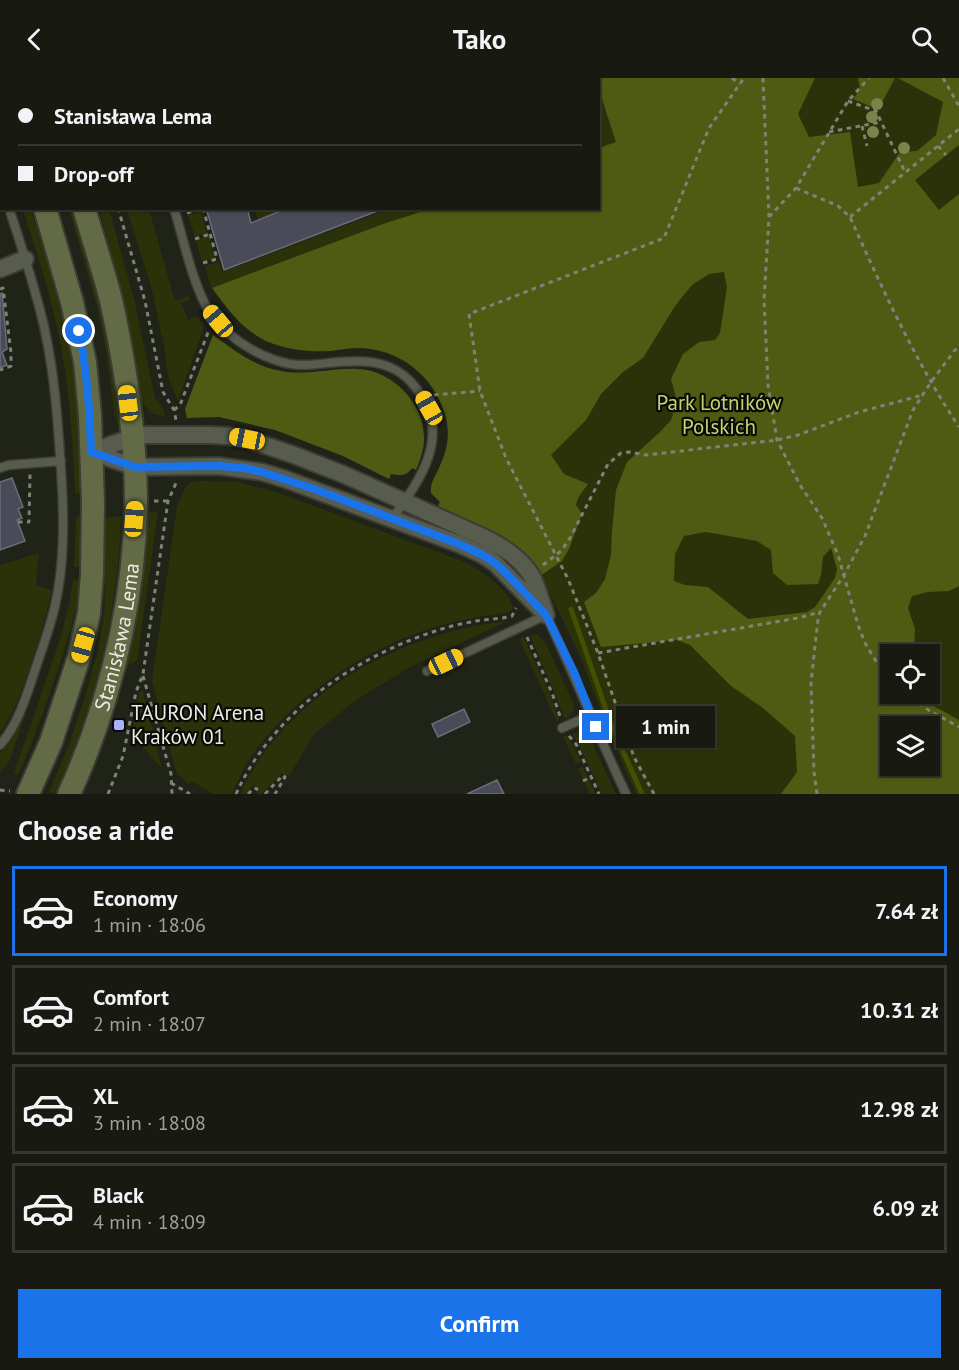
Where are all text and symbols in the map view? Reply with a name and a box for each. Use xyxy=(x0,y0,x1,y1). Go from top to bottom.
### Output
text: Tako xyxy=(453,22,506,56)
icon: back xyxy=(18,23,51,56)
icon: search xyxy=(908,23,941,56)
text: Stanisława Lema xyxy=(54,102,212,130)
text: Drop-off xyxy=(54,160,133,188)
car xyxy=(200,301,236,341)
route start xyxy=(65,317,92,344)
car xyxy=(117,384,139,422)
car xyxy=(412,388,446,428)
park label: Park Lotników Polskich xyxy=(657,389,782,440)
car xyxy=(228,427,266,451)
car xyxy=(124,500,144,538)
street label: Stanisława Lema xyxy=(88,562,145,714)
car xyxy=(69,625,97,665)
map controls xyxy=(880,644,940,776)
button: locate xyxy=(880,644,940,704)
car xyxy=(426,646,466,678)
place label: TAURON Arena Kraków 01 xyxy=(131,699,264,750)
callout: 1 min xyxy=(617,706,716,748)
route end xyxy=(582,713,609,740)
text: 1 min xyxy=(641,714,690,740)
button: layers xyxy=(880,716,940,776)
marker: TAURON Arena Kraków 01 xyxy=(112,718,126,732)
text: Choose a ride xyxy=(18,813,174,847)
icon: car xyxy=(21,884,75,938)
text: Economy xyxy=(93,884,177,912)
text: 7.64 zł xyxy=(875,897,938,925)
text: 1 min · 18:06 xyxy=(93,912,206,938)
icon: car xyxy=(21,983,75,1037)
text: Comfort xyxy=(93,983,169,1011)
text: 10.31 zł xyxy=(860,996,938,1024)
text: 2 min · 18:07 xyxy=(93,1011,206,1037)
icon: car xyxy=(21,1082,75,1136)
text: XL xyxy=(93,1082,118,1110)
text: 12.98 zł xyxy=(860,1095,938,1123)
text: 3 min · 18:08 xyxy=(93,1110,206,1136)
icon: car xyxy=(21,1181,75,1235)
text: Black xyxy=(93,1181,144,1209)
text: 6.09 zł xyxy=(873,1194,938,1222)
text: 4 min · 18:09 xyxy=(93,1209,206,1235)
button: Confirm xyxy=(18,1289,941,1358)

